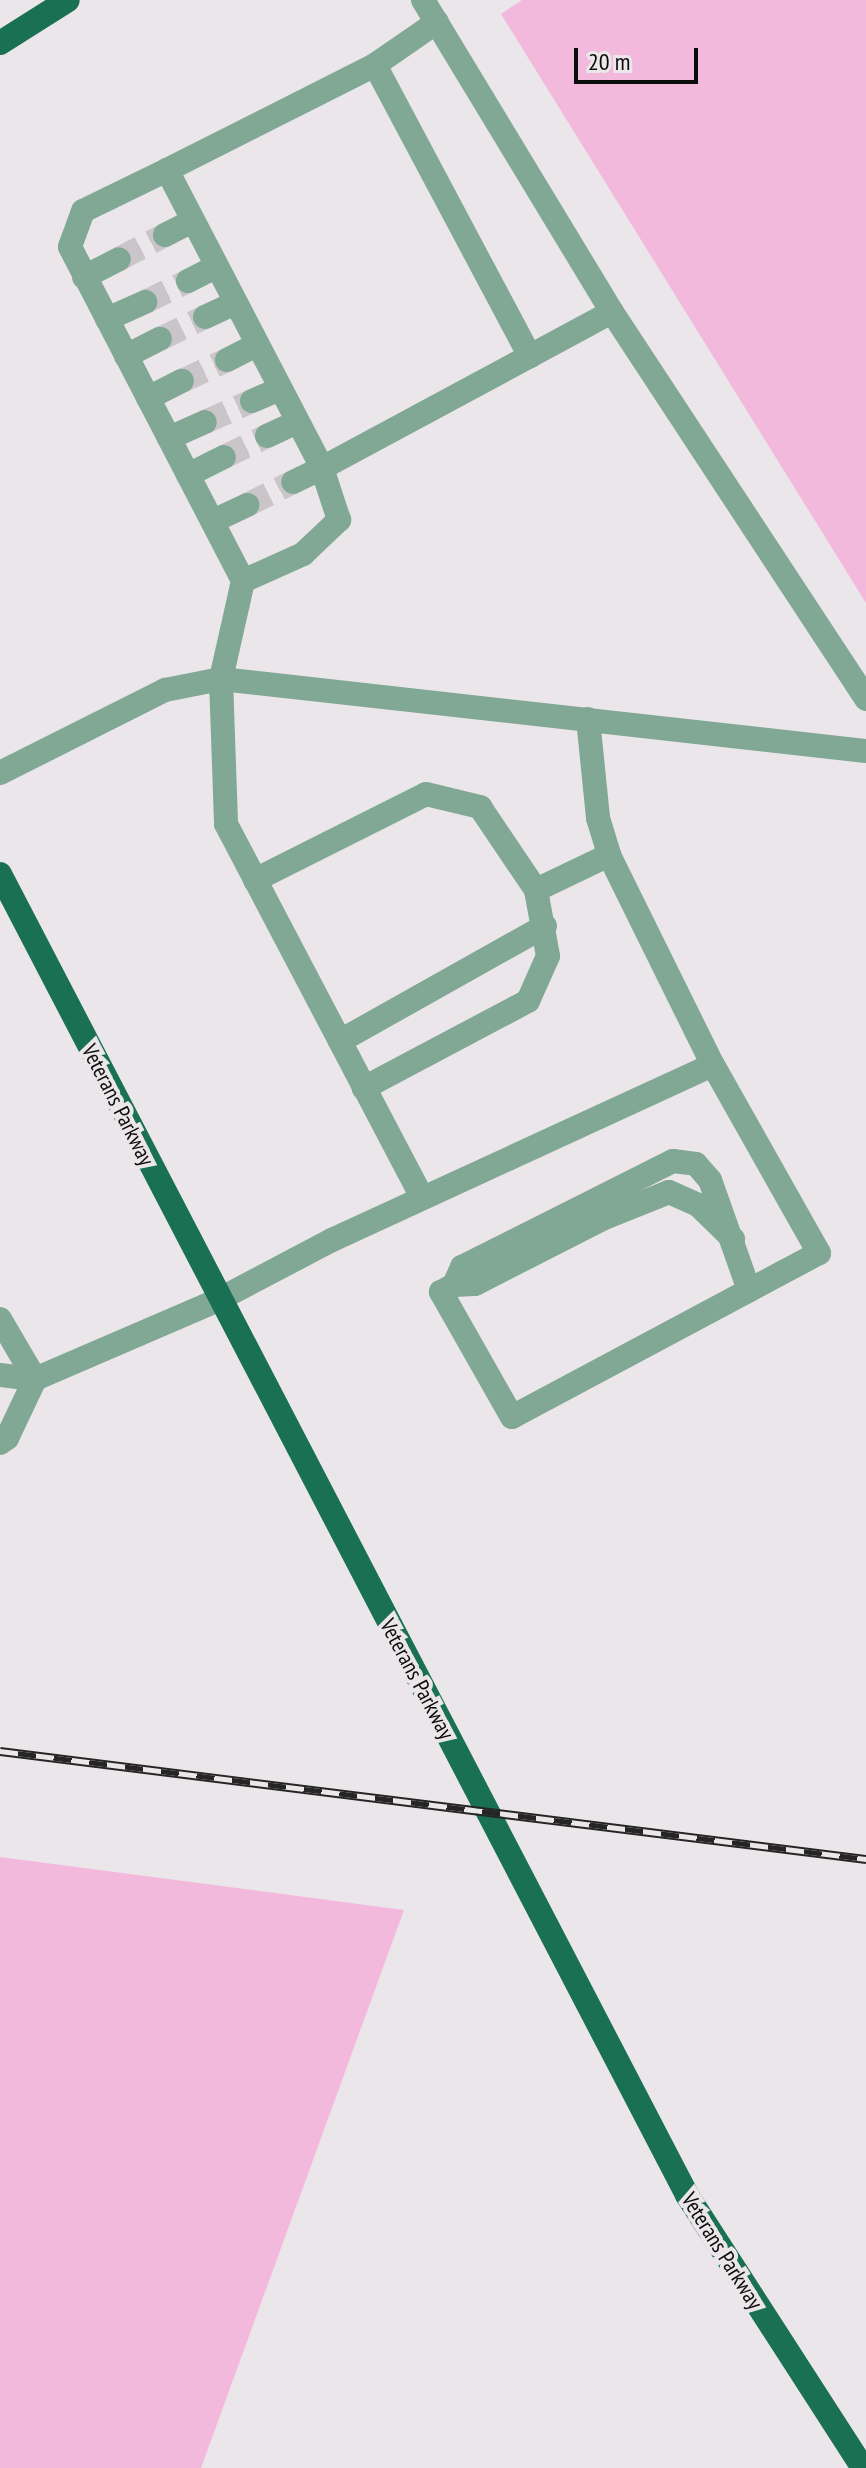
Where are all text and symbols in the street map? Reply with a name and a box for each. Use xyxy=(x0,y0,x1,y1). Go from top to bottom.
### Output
scale bar xyxy=(578,32,702,82)
text: 20 m xyxy=(588,46,630,77)
street label: Veterans Parkway xyxy=(76,1040,160,1170)
street label: Veterans Parkway xyxy=(374,1614,460,1744)
street label: Veterans Parkway xyxy=(676,2188,768,2314)

